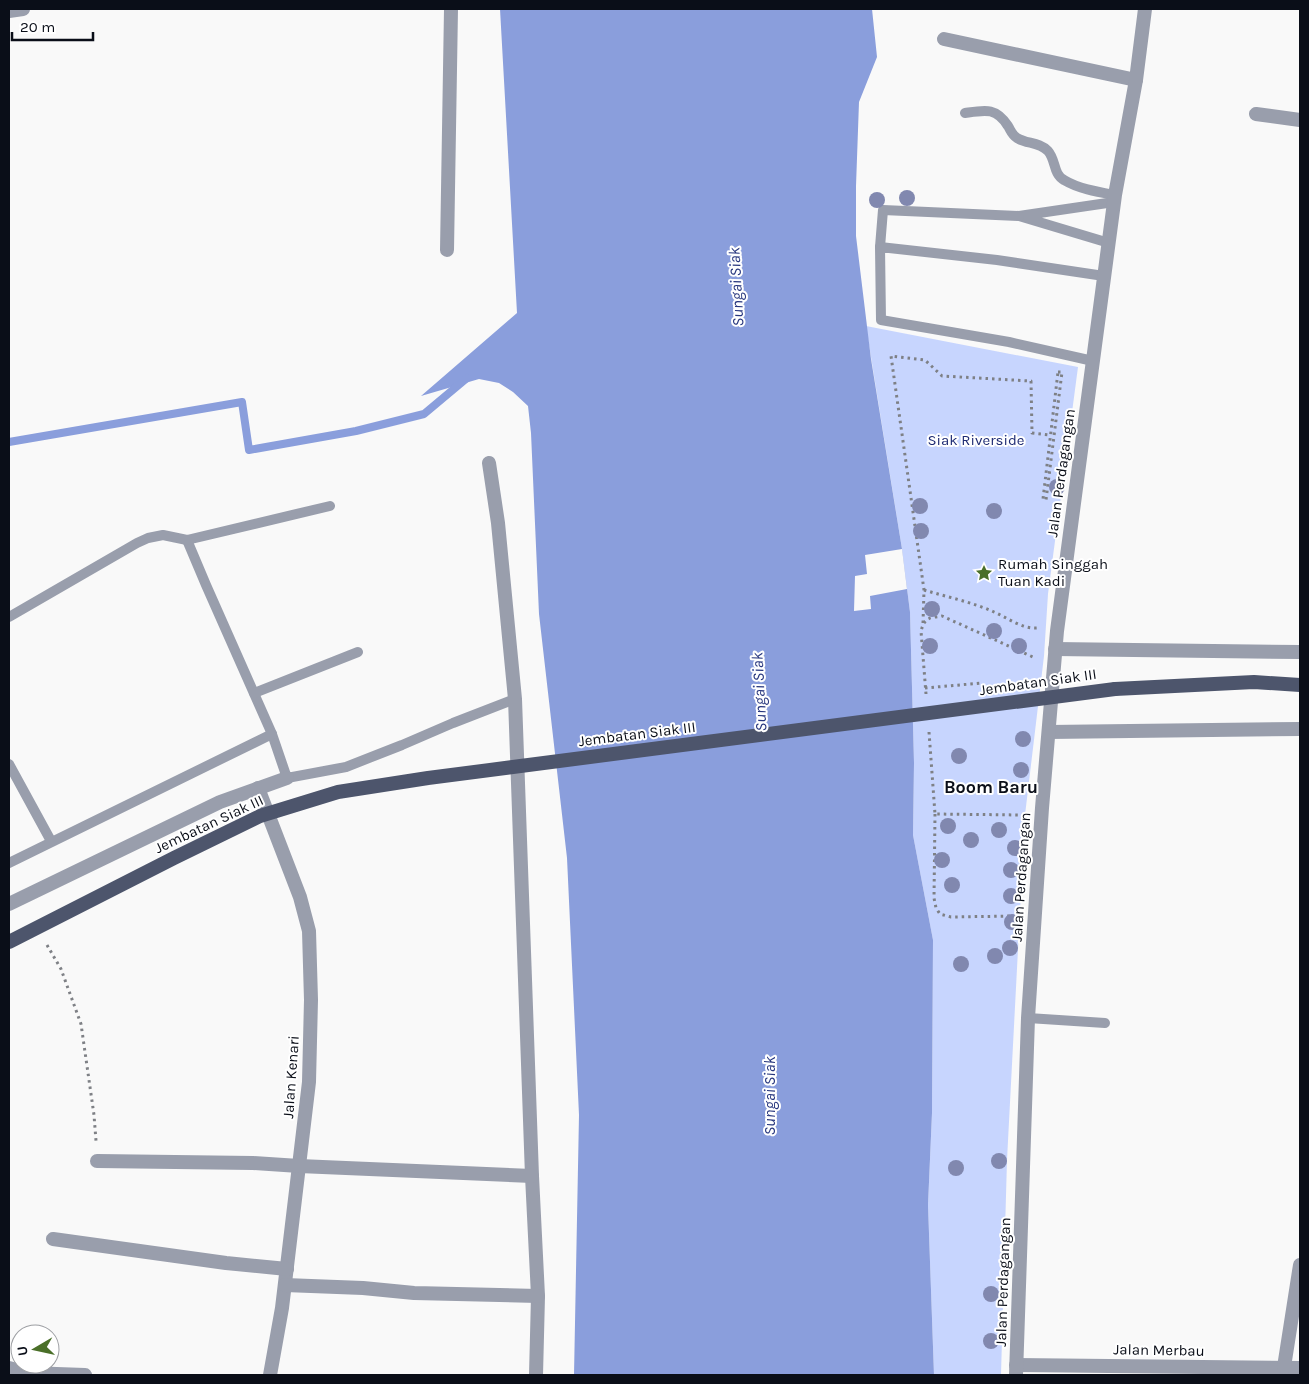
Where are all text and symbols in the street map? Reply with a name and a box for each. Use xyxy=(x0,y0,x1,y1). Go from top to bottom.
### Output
scale bar xyxy=(12,10,94,42)
text: 20 m xyxy=(20,18,55,36)
water label: Sungai Siak xyxy=(724,246,748,327)
street label: Jalan Perdagangan xyxy=(1043,408,1079,538)
park label: Siak Riverside xyxy=(927,431,1025,449)
place label: Rumah Singgah Tuan Kadi xyxy=(998,555,1108,590)
place icon: Rumah Singgah Tuan Kadi xyxy=(974,563,994,583)
water label: Sungai Siak xyxy=(747,651,771,732)
street label: Jembatan Siak III xyxy=(978,665,1098,699)
street label: Jembatan Siak III xyxy=(577,718,697,750)
district label: Boom Baru xyxy=(944,776,1038,798)
street label: Jembatan Siak III xyxy=(152,791,266,857)
street label: Jalan Perdagangan xyxy=(1008,812,1034,942)
street label: Jalan Kenari xyxy=(279,1035,303,1119)
water label: Sungai Siak xyxy=(760,1056,779,1136)
street label: Jalan Perdagangan xyxy=(992,1217,1014,1347)
north arrow xyxy=(10,1324,60,1374)
street label: Jalan Merbau xyxy=(1113,1340,1205,1360)
text: U xyxy=(14,1345,32,1357)

